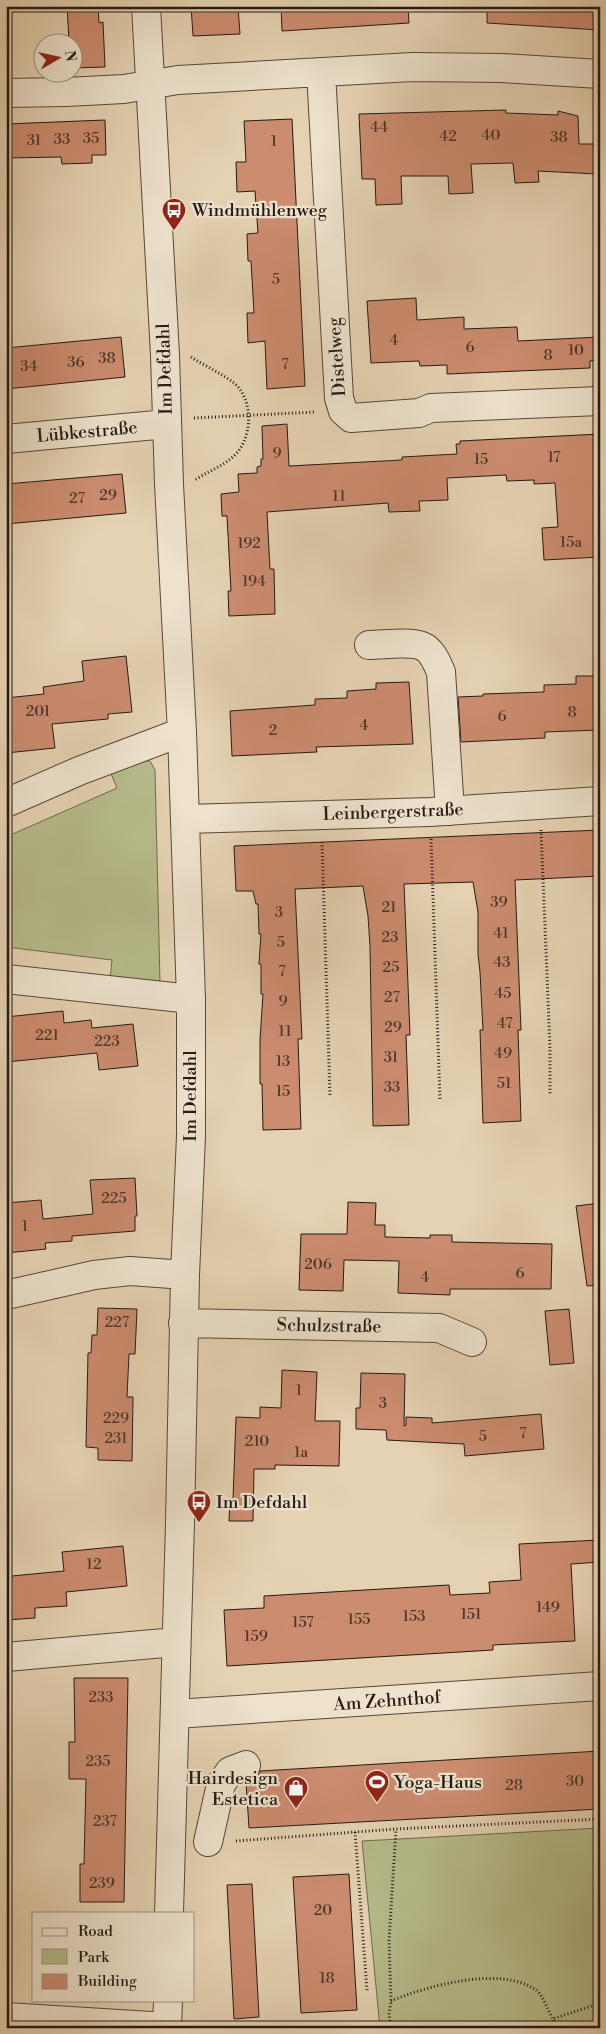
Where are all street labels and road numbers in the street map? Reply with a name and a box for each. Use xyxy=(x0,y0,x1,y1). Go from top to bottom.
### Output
street label: Distelweg xyxy=(323,316,351,397)
street label: Im Defdahl xyxy=(152,322,178,415)
street label: Lübkestraße xyxy=(36,416,138,448)
street label: Leinbergerstraße xyxy=(322,798,464,826)
street label: Im Defdahl xyxy=(179,1050,202,1142)
street label: Schulzstraße xyxy=(276,1314,382,1338)
street label: Am Zehnthof xyxy=(331,1686,443,1716)

